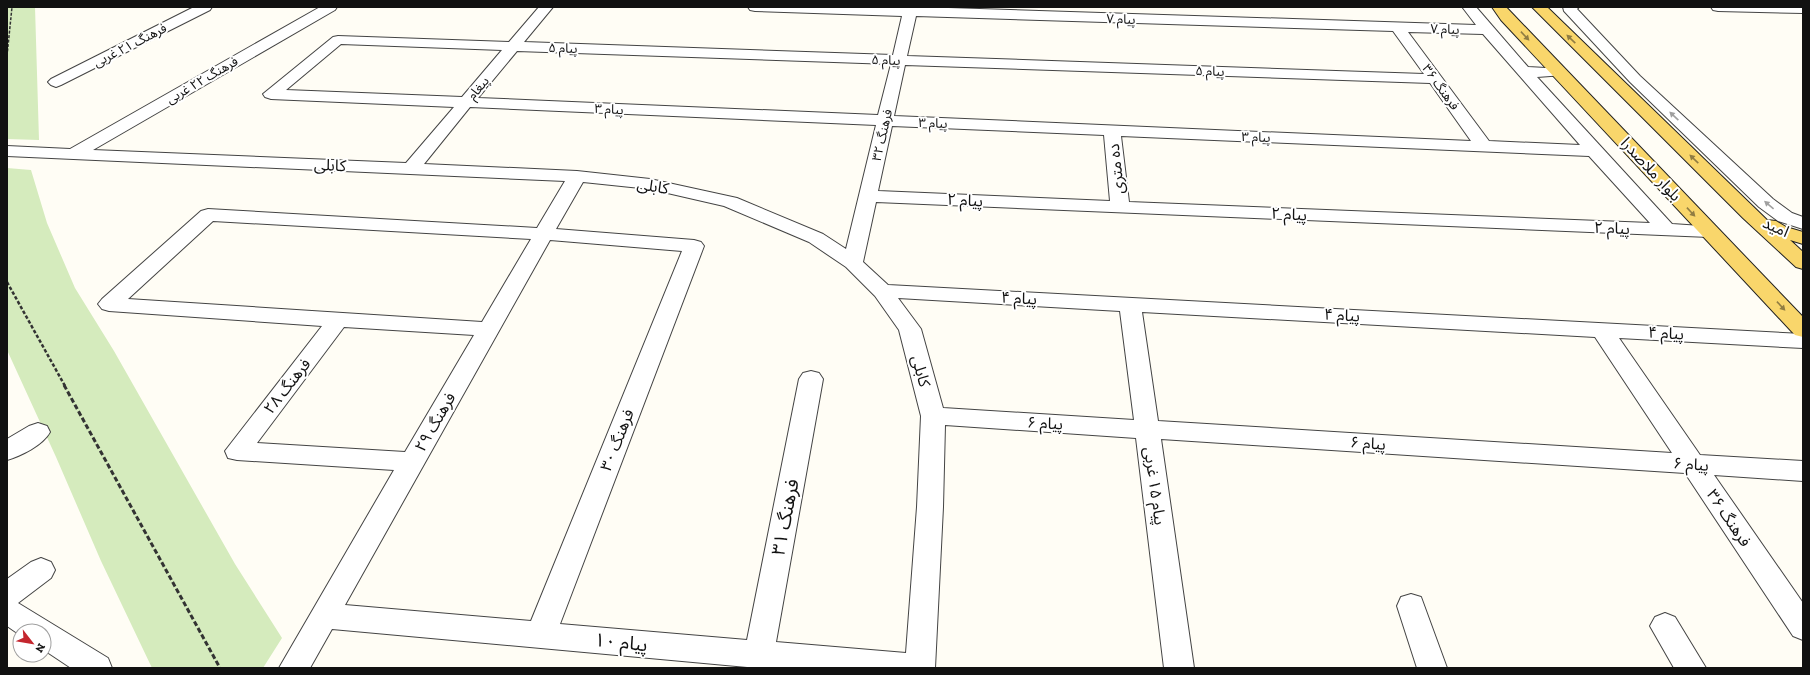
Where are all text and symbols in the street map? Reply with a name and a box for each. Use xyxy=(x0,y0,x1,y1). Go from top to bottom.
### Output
street label: پیام ۷ xyxy=(1106,11,1136,29)
street label: فرهنگ ۲۱ غربی xyxy=(91,20,170,71)
street label: پیام ۷ xyxy=(1430,21,1460,39)
one-way arrow xyxy=(1520,31,1530,41)
one-way arrow xyxy=(1566,34,1576,44)
street label: پیام ۵ xyxy=(548,40,578,58)
street label: پیام ۵ xyxy=(871,52,901,70)
street label: فرهنگ ۲۲ غربی xyxy=(164,53,241,107)
street label: فرهنگ ۳۶ xyxy=(1419,61,1463,113)
street label: پیام ۵ xyxy=(1195,63,1225,81)
street label: پیغام xyxy=(464,73,494,104)
street label: پیام ۳ xyxy=(594,101,624,119)
street label: فرهنگ ۳۲ xyxy=(869,107,895,162)
one-way arrow xyxy=(1669,111,1679,121)
street label: پیام ۳ xyxy=(918,115,948,133)
street label: پیام ۳ xyxy=(1241,129,1271,147)
street label: بلوار ملاصدرا xyxy=(1617,133,1685,205)
street label: ده متری xyxy=(1104,143,1128,195)
one-way arrow xyxy=(1689,154,1699,164)
street label: کابلی xyxy=(313,155,347,175)
street label: کابلی xyxy=(636,174,671,198)
street label: پیام ۲ xyxy=(946,190,983,213)
one-way arrow xyxy=(1764,200,1775,209)
street label: پیام ۲ xyxy=(1270,204,1307,227)
one-way arrow xyxy=(1686,207,1696,217)
street label: امید xyxy=(1760,213,1792,241)
street label: پیام ۲ xyxy=(1594,218,1630,241)
street label: پیام ۴ xyxy=(1000,288,1037,311)
one-way arrow xyxy=(1776,301,1785,311)
street label: پیام ۴ xyxy=(1323,305,1360,328)
street label: پیام ۴ xyxy=(1647,323,1684,346)
street label: کابلی xyxy=(908,353,934,389)
street label: فرهنگ ۲۸ xyxy=(259,355,315,417)
street label: فرهنگ ۲۹ xyxy=(411,389,459,455)
street label: فرهنگ ۳۰ xyxy=(596,406,638,474)
street label: پیام ۶ xyxy=(1026,413,1063,436)
street label: پیام ۶ xyxy=(1349,432,1387,457)
street label: پیام ۱۵ غربی xyxy=(1137,446,1170,527)
street label: پیام ۶ xyxy=(1672,453,1710,478)
street label: فرهنگ ۳۱ xyxy=(766,477,804,557)
street label: فرهنگ ۳۶ xyxy=(1703,486,1755,550)
north arrow xyxy=(12,623,52,663)
street label: پیام ۱۰ xyxy=(593,628,649,659)
text: N xyxy=(32,641,48,655)

